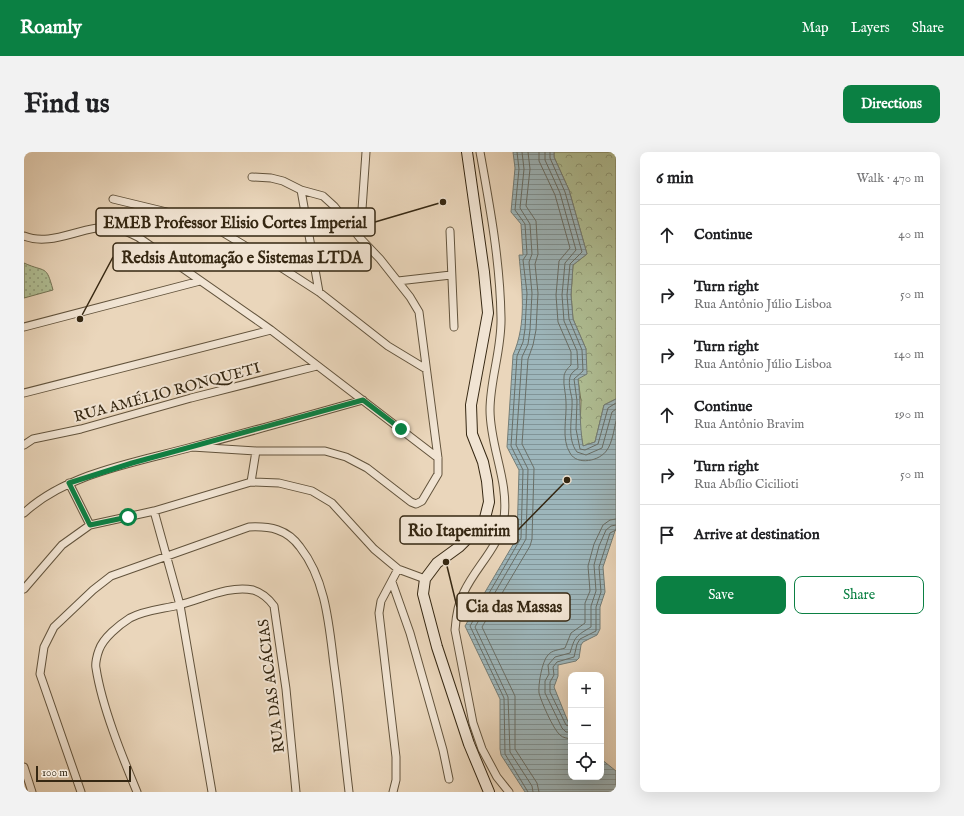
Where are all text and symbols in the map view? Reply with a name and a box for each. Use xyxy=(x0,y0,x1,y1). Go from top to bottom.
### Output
text: Roamly xyxy=(20,16,82,40)
text: Map xyxy=(802,19,829,37)
text: Layers xyxy=(851,19,890,37)
text: Share xyxy=(912,19,944,37)
button: Directions xyxy=(843,85,940,123)
text: Find us xyxy=(24,87,110,122)
text: 6 min xyxy=(656,168,694,189)
text: Walk · 470 m xyxy=(856,170,924,187)
callout: EMEB Professor Elisio Cortes Imperial xyxy=(96,208,375,236)
text: EMEB Professor Elisio Cortes Imperial xyxy=(103,214,367,234)
icon: ahead xyxy=(656,224,678,246)
text: Continue xyxy=(694,225,752,244)
text: 40 m xyxy=(898,226,924,243)
callout: Redsis Automação e Sistemas LTDA xyxy=(113,243,371,271)
text: Redsis Automação e Sistemas LTDA xyxy=(121,249,364,269)
text: Turn right xyxy=(694,277,759,296)
icon: right xyxy=(656,284,678,306)
text: 50 m xyxy=(900,286,924,303)
text: Rua Antônio Júlio Lisboa xyxy=(694,296,832,313)
text: Turn right xyxy=(694,337,759,356)
icon: right xyxy=(656,344,678,366)
text: 140 m xyxy=(894,346,924,363)
text: Rua Antônio Júlio Lisboa xyxy=(694,356,832,373)
street label: RUA AMÉLIO RONQUETI xyxy=(72,358,263,427)
text: Continue xyxy=(694,397,752,416)
icon: ahead xyxy=(656,404,678,426)
text: 190 m xyxy=(894,406,924,423)
text: Rua Antônio Bravim xyxy=(694,416,804,433)
route end xyxy=(392,420,410,438)
text: Turn right xyxy=(694,457,759,476)
icon: right xyxy=(656,464,678,486)
text: 50 m xyxy=(900,466,924,483)
text: Rua Abílio Cicilioti xyxy=(694,476,799,493)
route start xyxy=(119,508,137,526)
callout: Rio Itapemirim xyxy=(400,516,518,544)
text: Rio Itapemirim xyxy=(408,522,511,542)
icon: arrive xyxy=(656,524,678,546)
text: Arrive at destination xyxy=(694,525,820,544)
button: Save xyxy=(656,576,786,614)
button: Share xyxy=(794,576,924,614)
callout: Cia das Massas xyxy=(457,593,570,621)
text: Cia das Massas xyxy=(466,598,563,618)
street label: RUA DAS ACÁCIAS xyxy=(254,618,289,754)
map controls xyxy=(568,672,604,780)
button: + xyxy=(568,672,604,708)
button: − xyxy=(568,708,604,744)
button: locate xyxy=(568,744,604,780)
scale bar xyxy=(36,764,131,783)
text: 100 m xyxy=(42,766,68,780)

